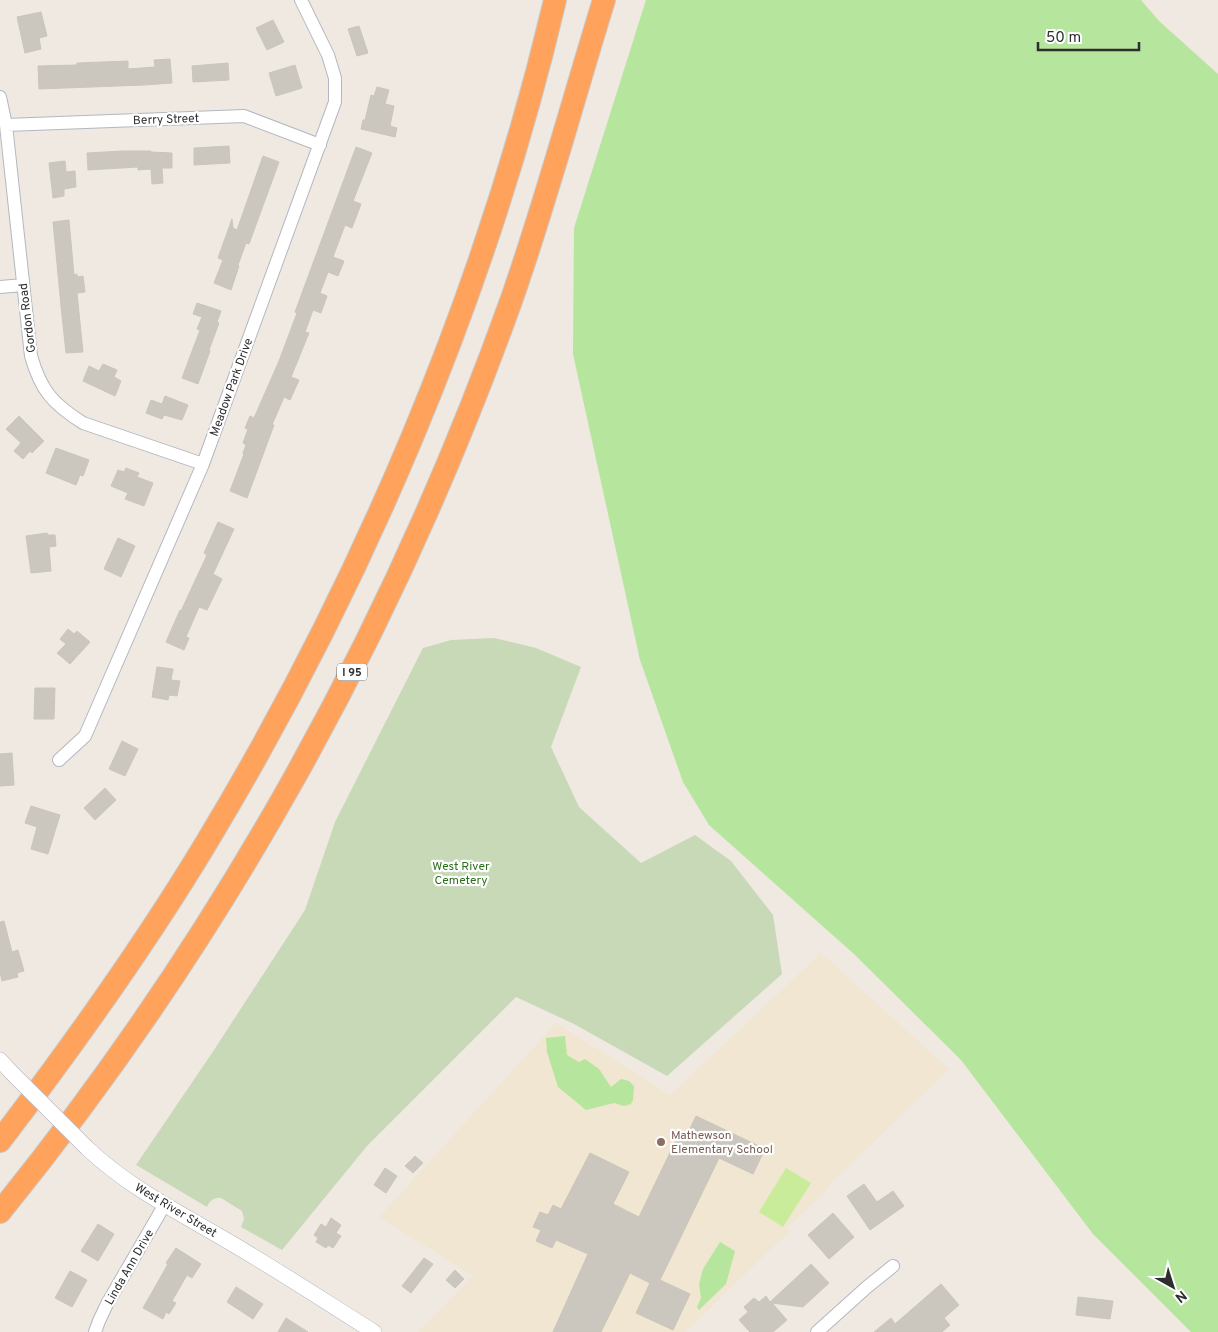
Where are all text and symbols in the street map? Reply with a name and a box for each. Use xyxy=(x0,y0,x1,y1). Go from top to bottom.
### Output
scale bar xyxy=(1038,20,1139,52)
text: 50 m xyxy=(1046,29,1081,48)
street label: Berry Street xyxy=(133,111,199,129)
street label: Gordon Road xyxy=(16,282,40,354)
street label: Meadow Park Drive xyxy=(207,336,257,439)
road number: I 95 xyxy=(337,664,367,680)
park label: West River Cemetery xyxy=(432,859,490,889)
place label: Mathewson Elementary School xyxy=(671,1128,773,1158)
marker: Mathewson Elementary School xyxy=(655,1136,667,1148)
street label: West River Street xyxy=(131,1180,220,1242)
street label: Linda Ann Drive xyxy=(102,1227,158,1308)
north arrow xyxy=(1148,1262,1198,1312)
text: N xyxy=(1171,1286,1189,1306)

